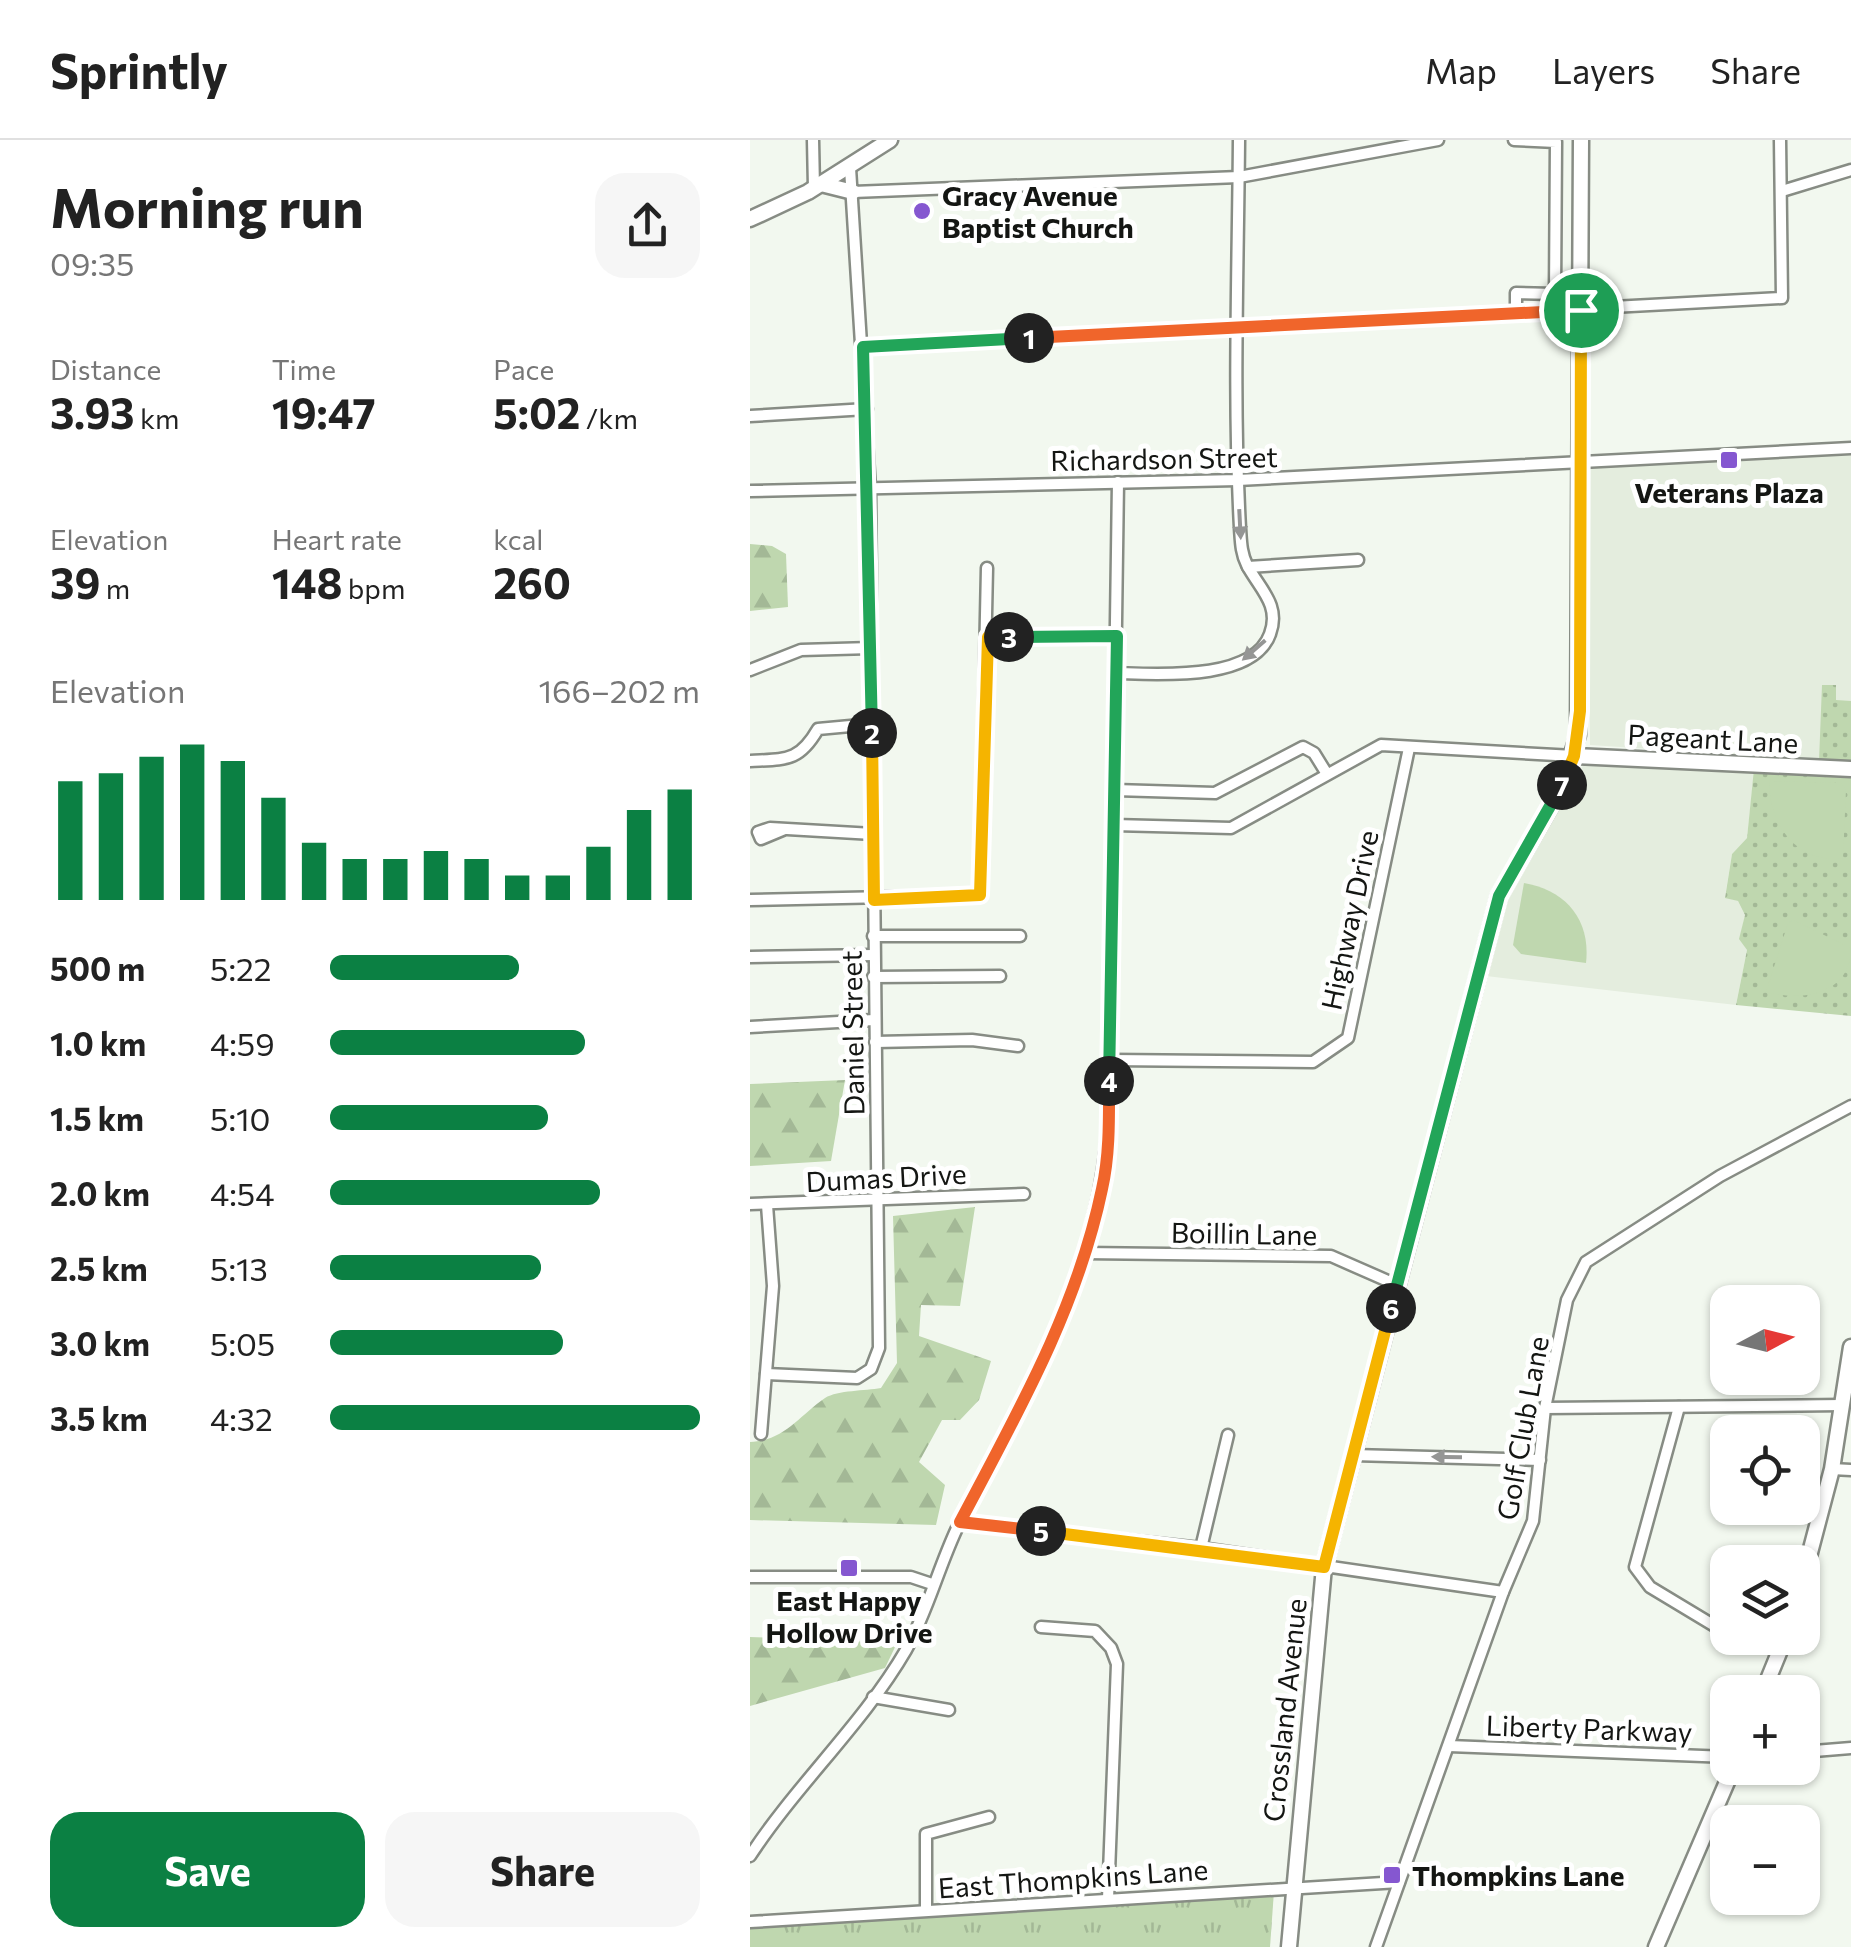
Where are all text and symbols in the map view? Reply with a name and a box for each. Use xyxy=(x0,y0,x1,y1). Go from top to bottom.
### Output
text: Sprintly xyxy=(50,40,228,99)
text: Map xyxy=(1425,48,1497,91)
text: Layers xyxy=(1552,48,1655,91)
text: Share xyxy=(1710,48,1801,91)
text: Morning run xyxy=(50,172,364,239)
button: share xyxy=(595,173,700,278)
place label: Gracy Avenue Baptist Church xyxy=(942,178,1134,244)
marker: Gracy Avenue Baptist Church xyxy=(911,200,933,222)
text: 09:35 xyxy=(50,243,135,283)
pin xyxy=(1539,268,1624,353)
icon: arrive xyxy=(1554,283,1609,338)
pin: 1 xyxy=(1004,313,1054,363)
text: 1 xyxy=(1023,321,1035,355)
text: Distance xyxy=(50,352,161,386)
text: Time xyxy=(272,352,336,386)
text: Pace xyxy=(493,352,554,386)
text: 3.93 xyxy=(50,386,135,438)
text: 19:47 xyxy=(272,386,376,438)
text: 5:02 xyxy=(493,386,580,438)
text: km xyxy=(135,401,180,435)
text: /km xyxy=(580,401,638,435)
street label: Richardson Street xyxy=(1050,439,1278,477)
marker: Veterans Plaza xyxy=(1718,449,1740,471)
place label: Veterans Plaza xyxy=(1634,475,1824,509)
one-way arrow xyxy=(1232,509,1248,541)
text: Elevation xyxy=(50,522,168,556)
text: Heart rate xyxy=(272,522,402,556)
text: kcal xyxy=(493,522,543,556)
text: 39 xyxy=(50,556,100,608)
text: 148 xyxy=(272,556,342,608)
text: 260 xyxy=(493,556,571,608)
text: m xyxy=(100,571,130,605)
text: bpm xyxy=(342,571,405,605)
pin: 3 xyxy=(984,612,1034,662)
text: 3 xyxy=(1001,620,1017,654)
one-way arrow xyxy=(1242,639,1267,661)
text: Elevation xyxy=(50,670,185,710)
text: 166–202 m xyxy=(538,670,700,710)
pin: 2 xyxy=(847,708,897,758)
text: 2 xyxy=(864,716,880,750)
street label: Pageant Lane xyxy=(1627,717,1799,759)
pin: 7 xyxy=(1537,760,1587,810)
text: 7 xyxy=(1554,768,1570,802)
street label: Highway Drive xyxy=(1313,827,1385,1013)
text: 500 m xyxy=(50,948,145,988)
text: 5:22 xyxy=(210,948,271,988)
street label: Daniel Street xyxy=(834,950,870,1116)
text: 1.0 km xyxy=(50,1023,146,1063)
text: 4:59 xyxy=(210,1023,275,1063)
pin: 4 xyxy=(1084,1056,1134,1106)
text: 4 xyxy=(1100,1064,1118,1098)
text: 1.5 km xyxy=(50,1098,144,1138)
text: 5:10 xyxy=(210,1098,271,1138)
street label: Dumas Drive xyxy=(805,1156,967,1198)
text: 2.0 km xyxy=(50,1173,150,1213)
text: 4:54 xyxy=(210,1173,274,1213)
street label: Boillin Lane xyxy=(1171,1215,1317,1251)
text: 2.5 km xyxy=(50,1248,148,1288)
text: 5:13 xyxy=(210,1248,268,1288)
pin: 6 xyxy=(1366,1283,1416,1333)
north arrow xyxy=(1710,1285,1820,1395)
map controls xyxy=(1710,1285,1820,1915)
text: 6 xyxy=(1382,1291,1400,1325)
text: 3.0 km xyxy=(50,1323,150,1363)
text: 5:05 xyxy=(210,1323,275,1363)
street label: Golf Club Lane xyxy=(1489,1333,1555,1523)
text: 3.5 km xyxy=(50,1398,148,1438)
text: 4:32 xyxy=(210,1398,273,1438)
button: locate xyxy=(1710,1415,1820,1525)
one-way arrow xyxy=(1430,1449,1462,1465)
pin: 5 xyxy=(1016,1506,1066,1556)
text: 5 xyxy=(1033,1514,1049,1548)
button: layers xyxy=(1710,1545,1820,1655)
marker: East Happy Hollow Drive xyxy=(838,1557,860,1579)
place label: East Happy Hollow Drive xyxy=(766,1583,932,1649)
street label: Crossland Avenue xyxy=(1255,1597,1313,1823)
button: + xyxy=(1710,1675,1820,1785)
street label: Liberty Parkway xyxy=(1485,1707,1693,1749)
button: − xyxy=(1710,1805,1820,1915)
button: Save xyxy=(50,1812,365,1927)
button: Share xyxy=(385,1812,700,1927)
street label: East Thompkins Lane xyxy=(937,1852,1209,1904)
place label: Thompkins Lane xyxy=(1412,1858,1624,1892)
marker: Thompkins Lane xyxy=(1381,1864,1403,1886)

